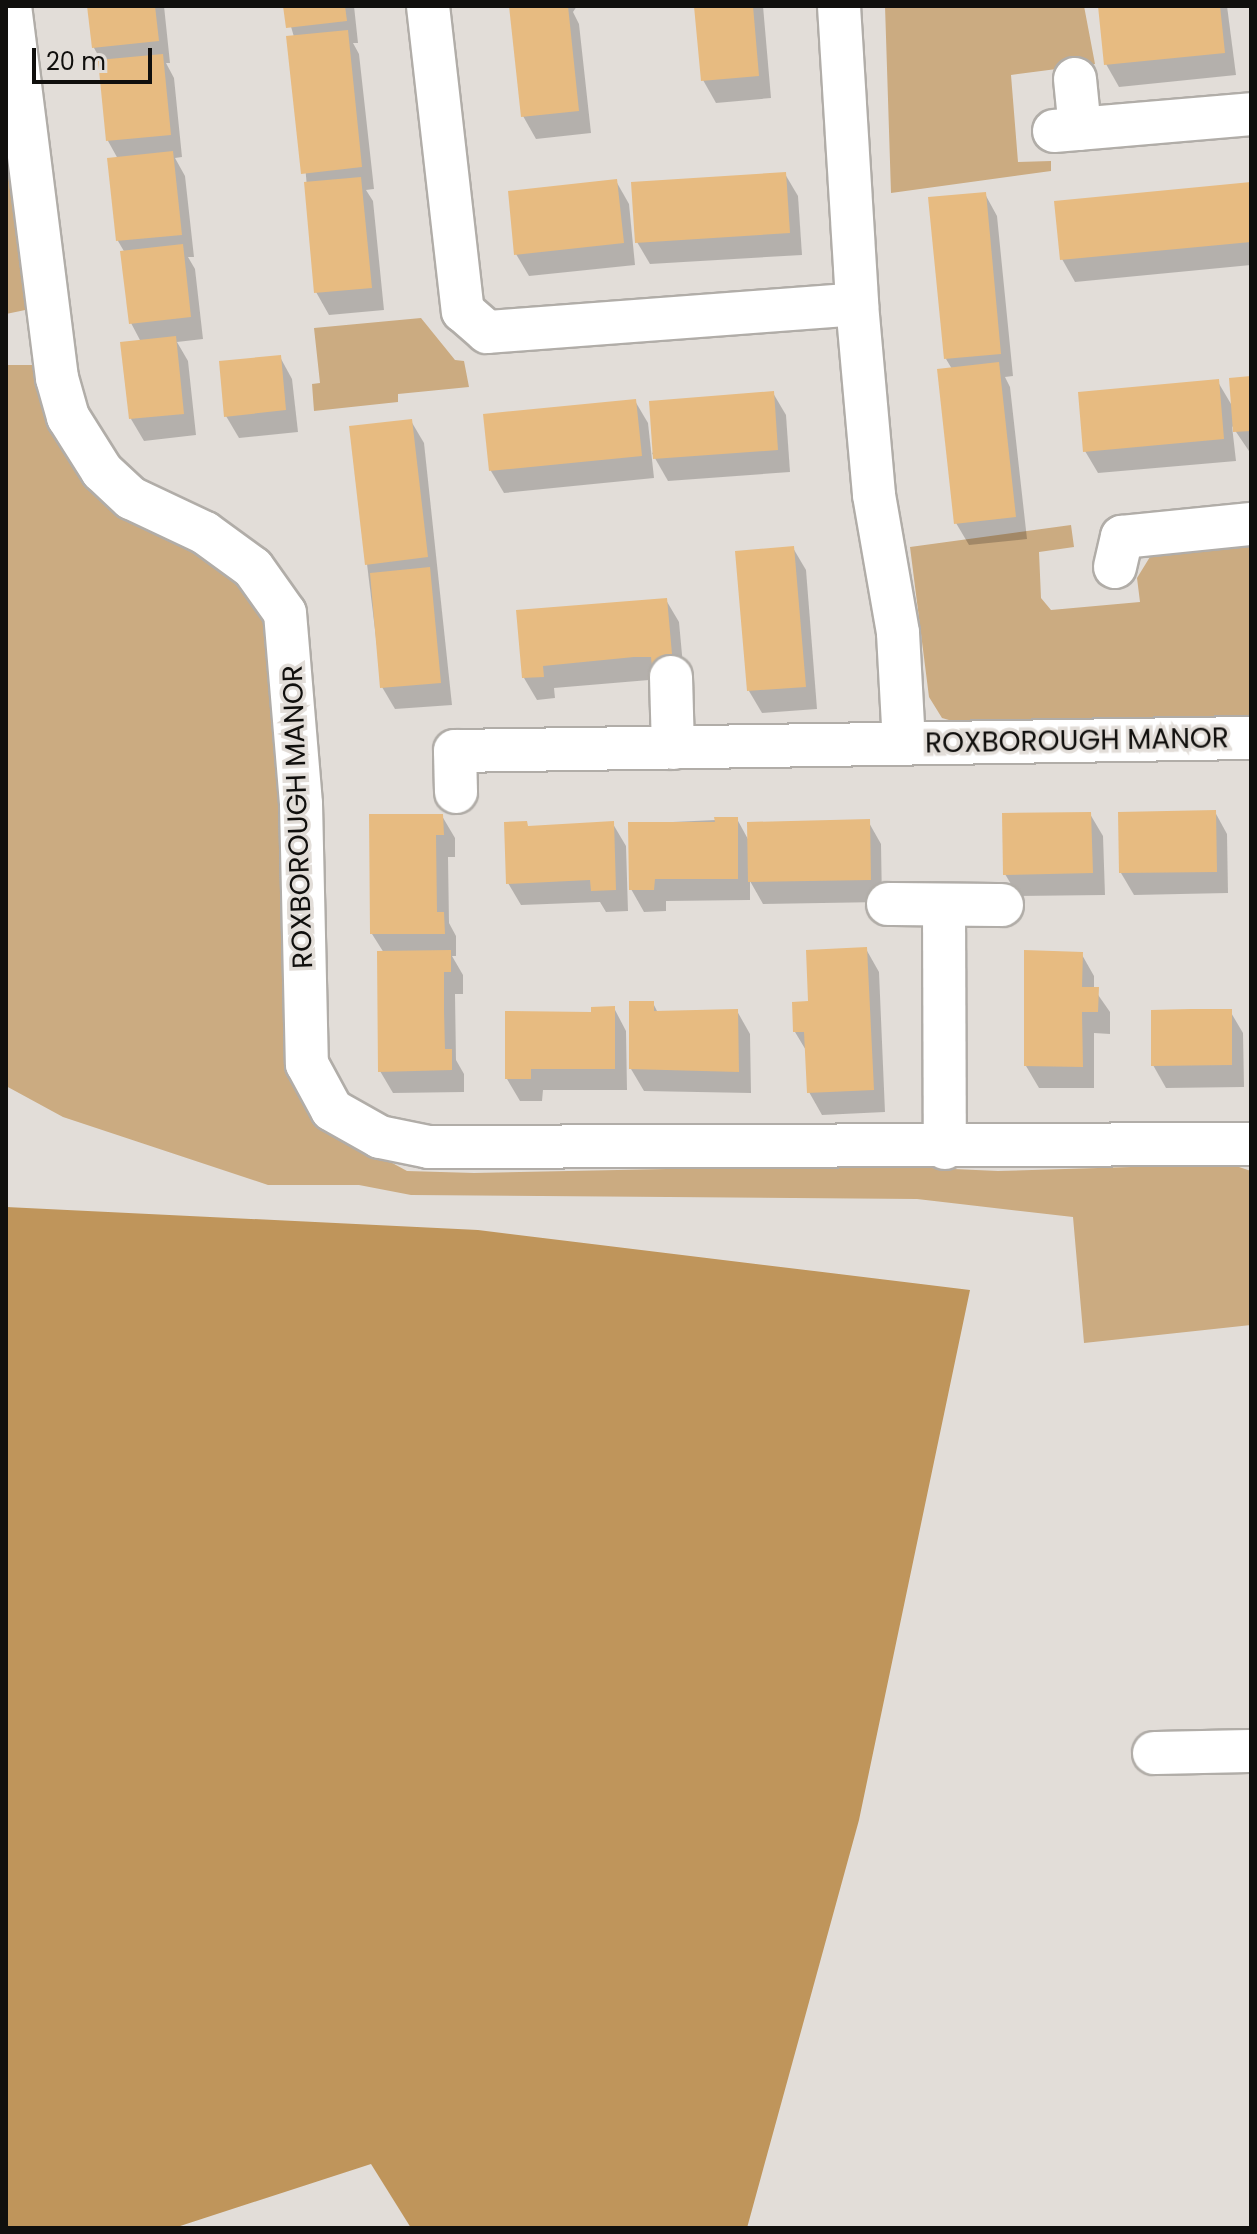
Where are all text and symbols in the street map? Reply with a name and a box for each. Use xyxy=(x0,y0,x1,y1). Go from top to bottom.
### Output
scale bar xyxy=(36,32,156,82)
text: 20 m xyxy=(46,45,106,78)
street label: ROXBOROUGH MANOR xyxy=(276,665,320,969)
street label: ROXBOROUGH MANOR xyxy=(925,722,1229,760)

